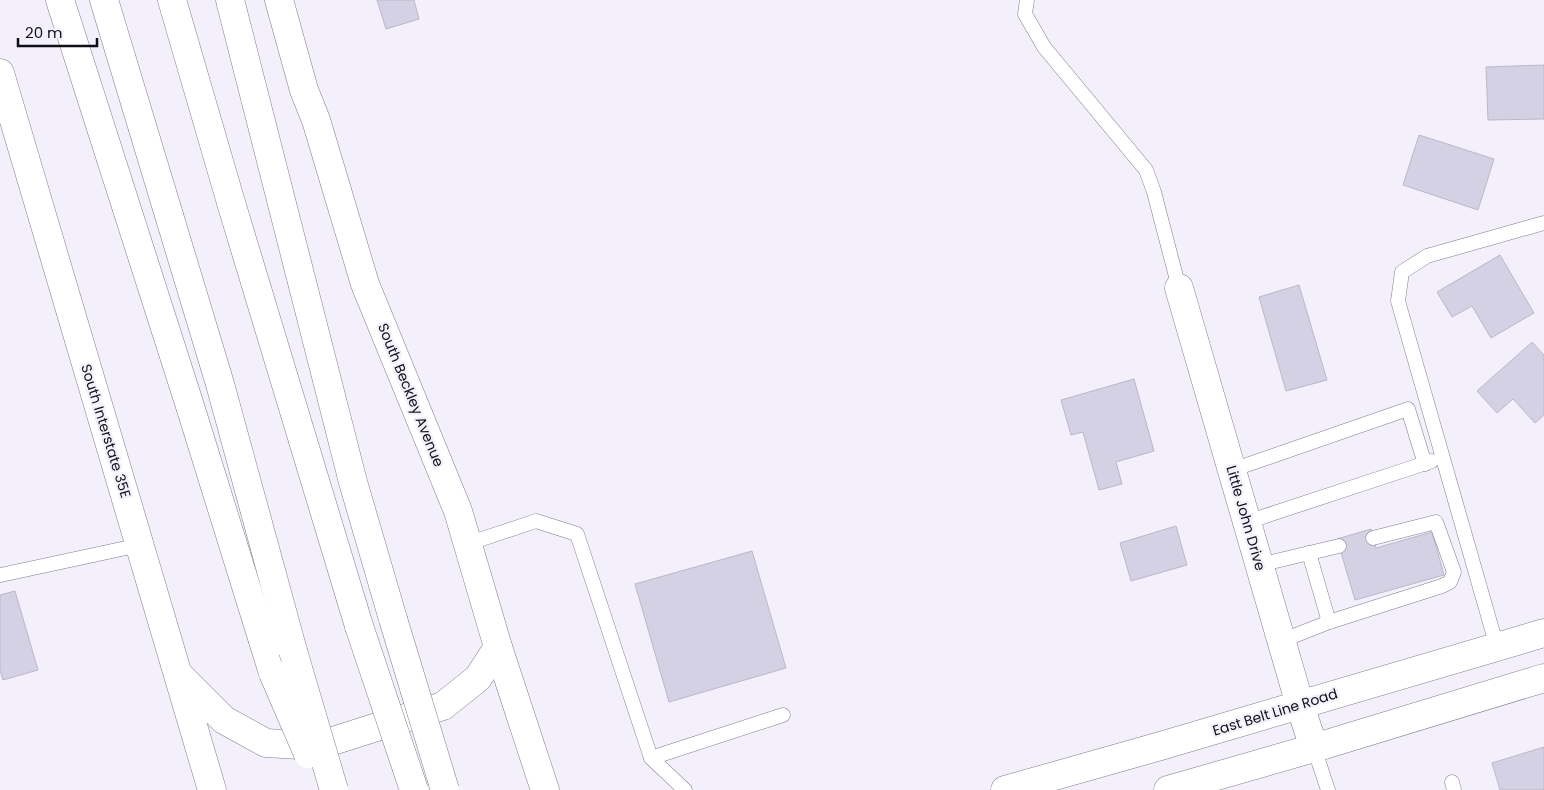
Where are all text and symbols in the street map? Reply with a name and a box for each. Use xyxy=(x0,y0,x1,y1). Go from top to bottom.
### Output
scale bar xyxy=(18,15,96,47)
text: 20 m xyxy=(25,22,63,43)
street label: South Beckley Avenue xyxy=(373,320,449,470)
street label: South Interstate 35E xyxy=(76,362,136,500)
street label: Little John Drive xyxy=(1221,463,1271,573)
street label: East Belt Line Road xyxy=(1210,683,1340,741)

